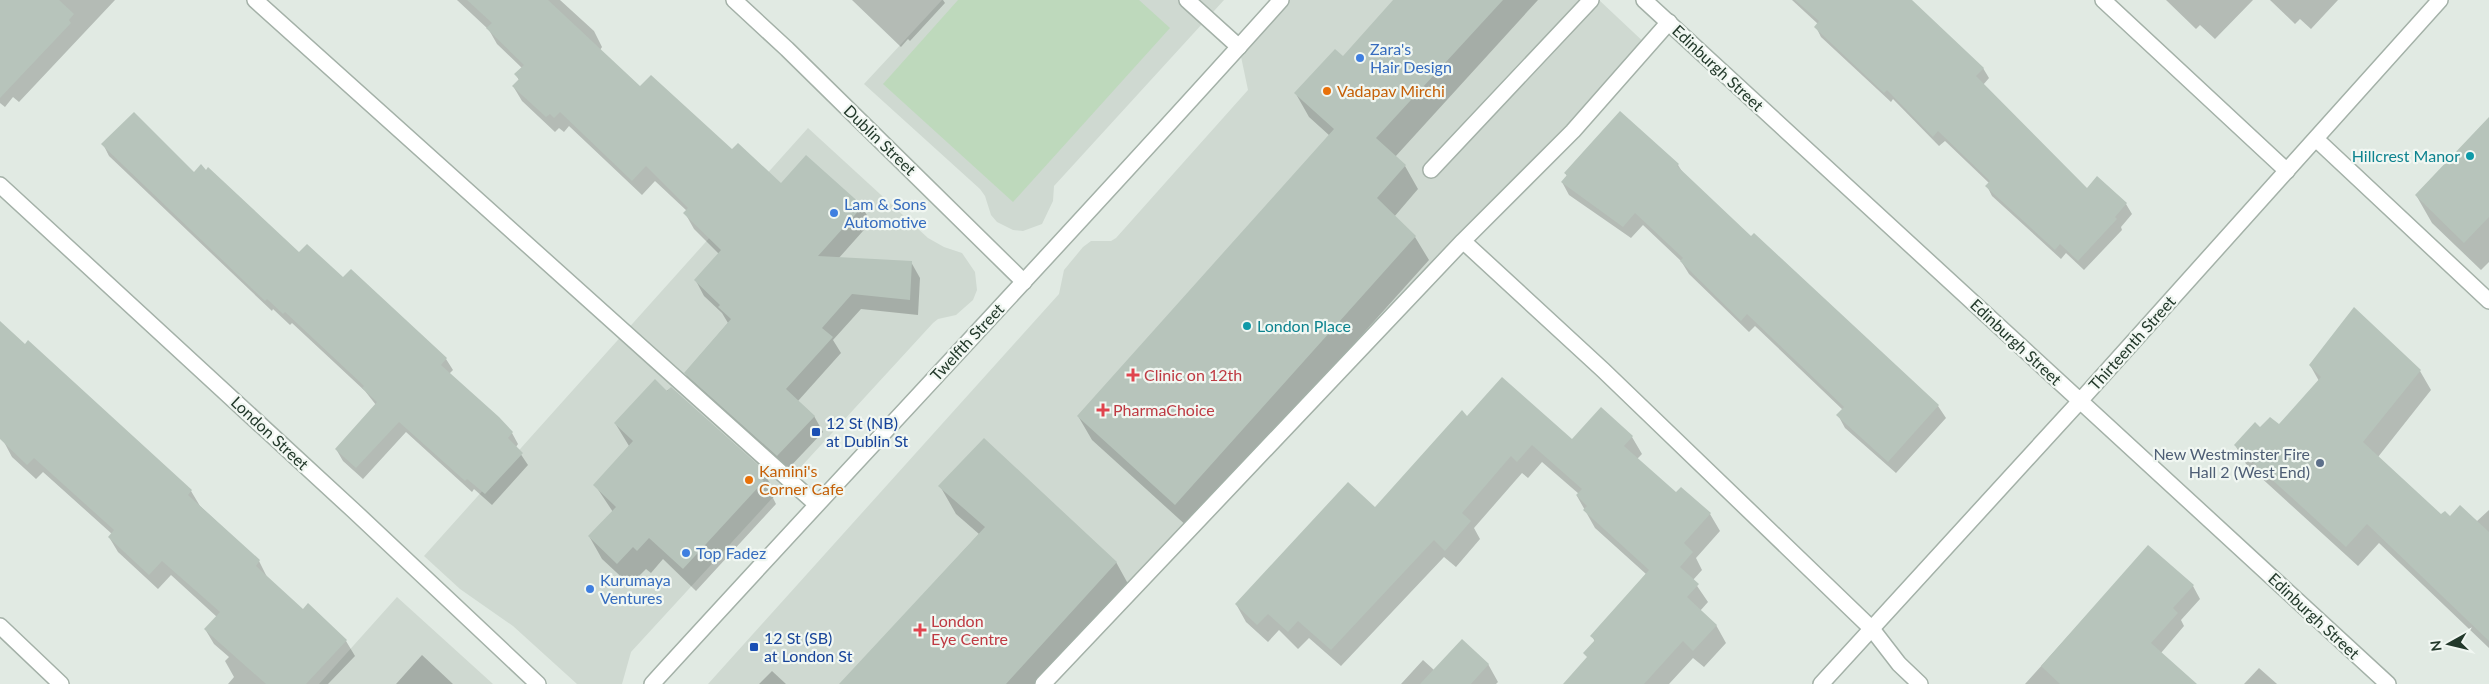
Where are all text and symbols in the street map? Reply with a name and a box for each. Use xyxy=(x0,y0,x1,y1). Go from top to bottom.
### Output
street label: Edinburgh Street xyxy=(1669,21,1768,115)
place label: Zara's Hair Design xyxy=(1370,39,1452,76)
marker: Zara's Hair Design xyxy=(1354,52,1366,64)
place label: Vadapav Mirchi xyxy=(1337,81,1445,100)
marker: Vadapav Mirchi xyxy=(1321,85,1333,97)
street label: Dublin Street xyxy=(840,101,920,179)
place label: Hillcrest Manor xyxy=(2352,146,2460,165)
marker: Hillcrest Manor xyxy=(2464,150,2476,162)
place label: Lam & Sons Automotive xyxy=(844,194,927,231)
marker: Lam & Sons Automotive xyxy=(828,207,840,219)
street label: Thirteenth Street xyxy=(2084,291,2179,394)
street label: Edinburgh Street xyxy=(1967,295,2066,389)
street label: Twelfth Street xyxy=(926,299,1007,384)
place label: London Place xyxy=(1257,316,1351,335)
marker: London Place xyxy=(1241,320,1253,332)
place label: Clinic on 12th xyxy=(1144,365,1242,384)
marker: Clinic on 12th xyxy=(1126,368,1140,382)
street label: London Street xyxy=(228,392,313,473)
place label: PharmaChoice xyxy=(1113,400,1215,419)
marker: PharmaChoice xyxy=(1097,404,1109,416)
place label: 12 St (NB) at Dublin St xyxy=(826,413,909,450)
marker: 12 St (NB) at Dublin St xyxy=(810,426,822,438)
place label: New Westminster Fire Hall 2 (West End) xyxy=(2153,444,2310,481)
marker: New Westminster Fire Hall 2 (West End) xyxy=(2314,457,2326,469)
place label: Kamini's Corner Cafe xyxy=(759,461,844,498)
marker: Kamini's Corner Cafe xyxy=(743,474,755,486)
place label: Top Fadez xyxy=(696,543,766,562)
marker: Top Fadez xyxy=(680,547,692,559)
street label: Edinburgh Street xyxy=(2265,569,2364,663)
place label: Kurumaya Ventures xyxy=(600,570,671,607)
marker: Kurumaya Ventures xyxy=(584,583,596,595)
place label: London Eye Centre xyxy=(931,611,1008,648)
north arrow xyxy=(2424,619,2474,669)
marker: London Eye Centre xyxy=(913,623,927,637)
place label: 12 St (SB) at London St xyxy=(764,628,853,665)
text: N xyxy=(2426,639,2445,652)
marker: 12 St (SB) at London St xyxy=(748,641,760,653)

